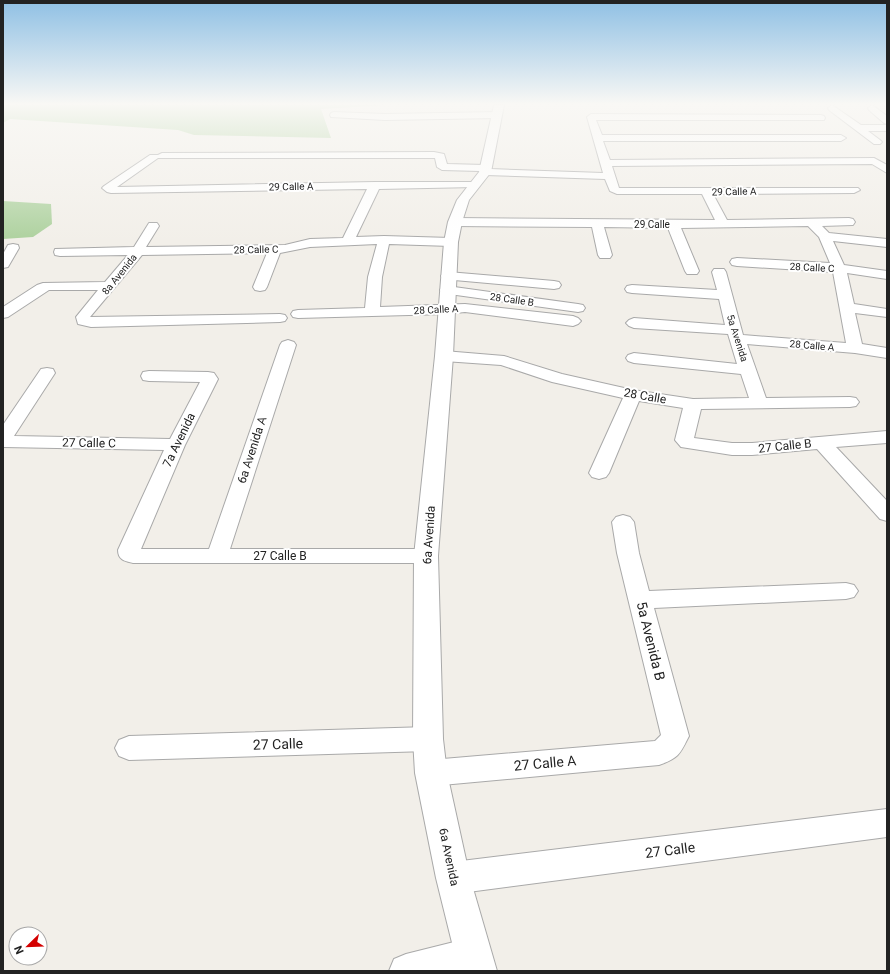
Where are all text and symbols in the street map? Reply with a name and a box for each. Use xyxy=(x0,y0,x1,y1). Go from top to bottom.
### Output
street label: 29 Calle A xyxy=(268,181,314,192)
street label: 29 Calle A xyxy=(711,186,757,197)
street label: 29 Calle xyxy=(634,219,670,230)
street label: 28 Calle C xyxy=(234,244,279,255)
street label: 8a Avenida xyxy=(100,252,139,297)
street label: 28 Calle C xyxy=(789,261,835,274)
street label: 28 Calle B xyxy=(489,291,535,308)
street label: 28 Calle A xyxy=(413,303,459,316)
street label: 5a Avenida xyxy=(725,313,750,363)
street label: 28 Calle A xyxy=(789,338,835,353)
street label: 28 Calle xyxy=(623,385,667,407)
street label: 7a Avenida xyxy=(160,411,198,469)
street label: 6a Avenida A xyxy=(235,415,269,485)
street label: 27 Calle C xyxy=(62,436,116,450)
street label: 27 Calle B xyxy=(758,436,812,456)
street label: 6a Avenida xyxy=(420,505,438,565)
street label: 27 Calle B xyxy=(253,549,307,563)
street label: 5a Avenida B xyxy=(633,600,669,682)
street label: 27 Calle xyxy=(253,735,303,753)
street label: 27 Calle A xyxy=(513,752,577,774)
street label: 6a Avenida xyxy=(436,827,462,887)
street label: 27 Calle xyxy=(644,839,696,861)
north arrow xyxy=(8,926,48,966)
text: N xyxy=(12,943,27,956)

